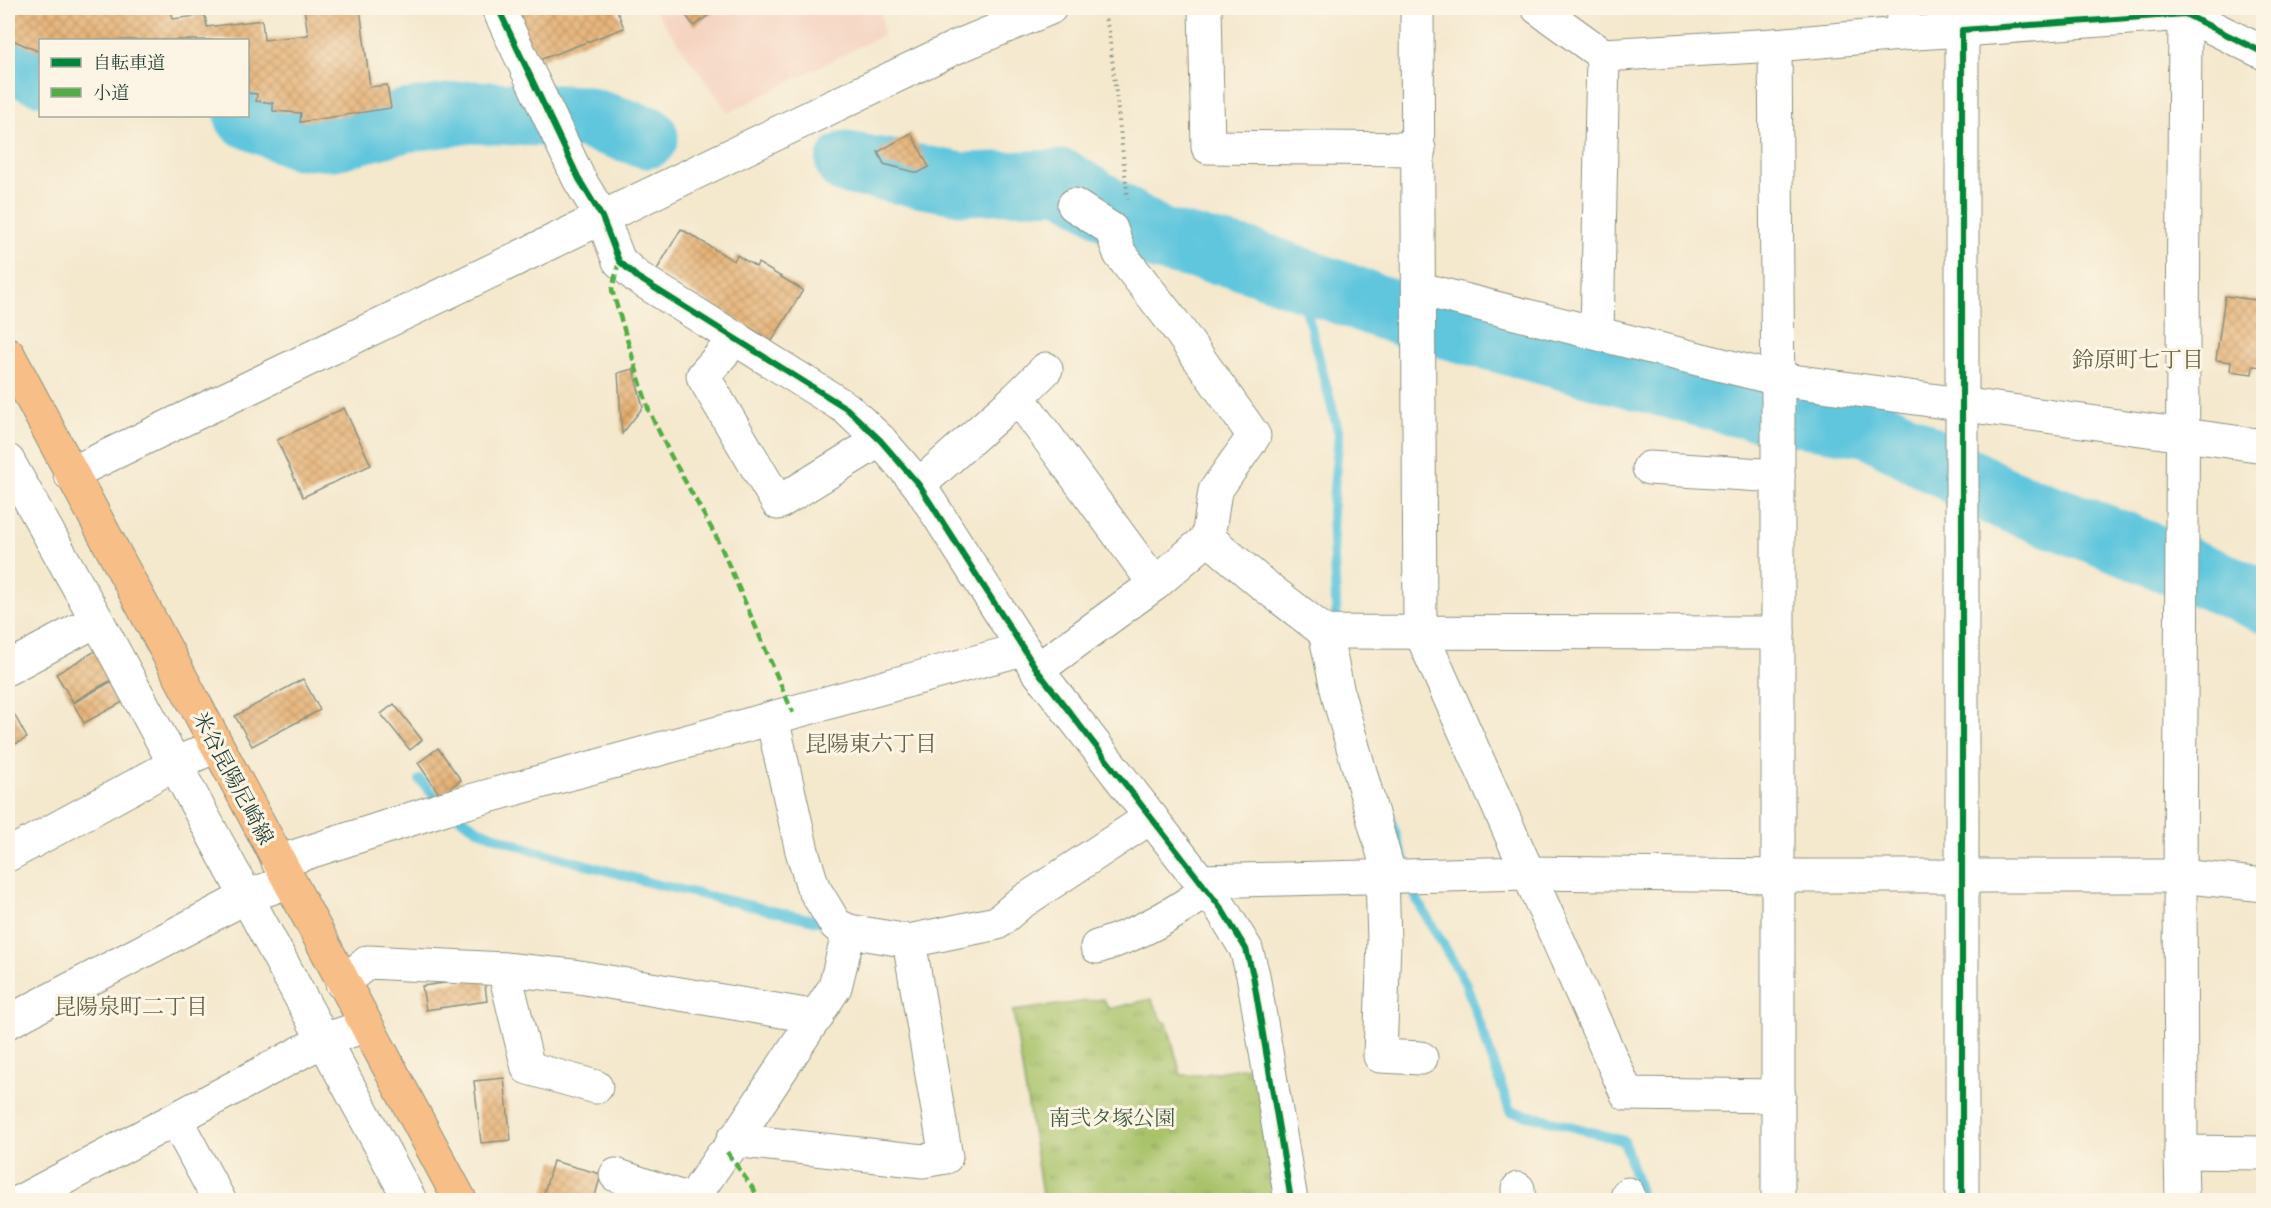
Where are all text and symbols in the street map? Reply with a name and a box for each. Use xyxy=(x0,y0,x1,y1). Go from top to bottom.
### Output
legend xyxy=(39,39,249,117)
text: 自転車道 xyxy=(93,52,165,77)
text: 小道 xyxy=(93,82,129,107)
district label: 鈴原町七丁目 xyxy=(2072,346,2204,377)
street label: 米谷昆陽尼崎線 xyxy=(184,707,279,850)
district label: 昆陽東六丁目 xyxy=(805,730,937,761)
district label: 昆陽泉町二丁目 xyxy=(54,993,208,1024)
park label: 南弐タ塚公園 xyxy=(1049,1105,1175,1134)

